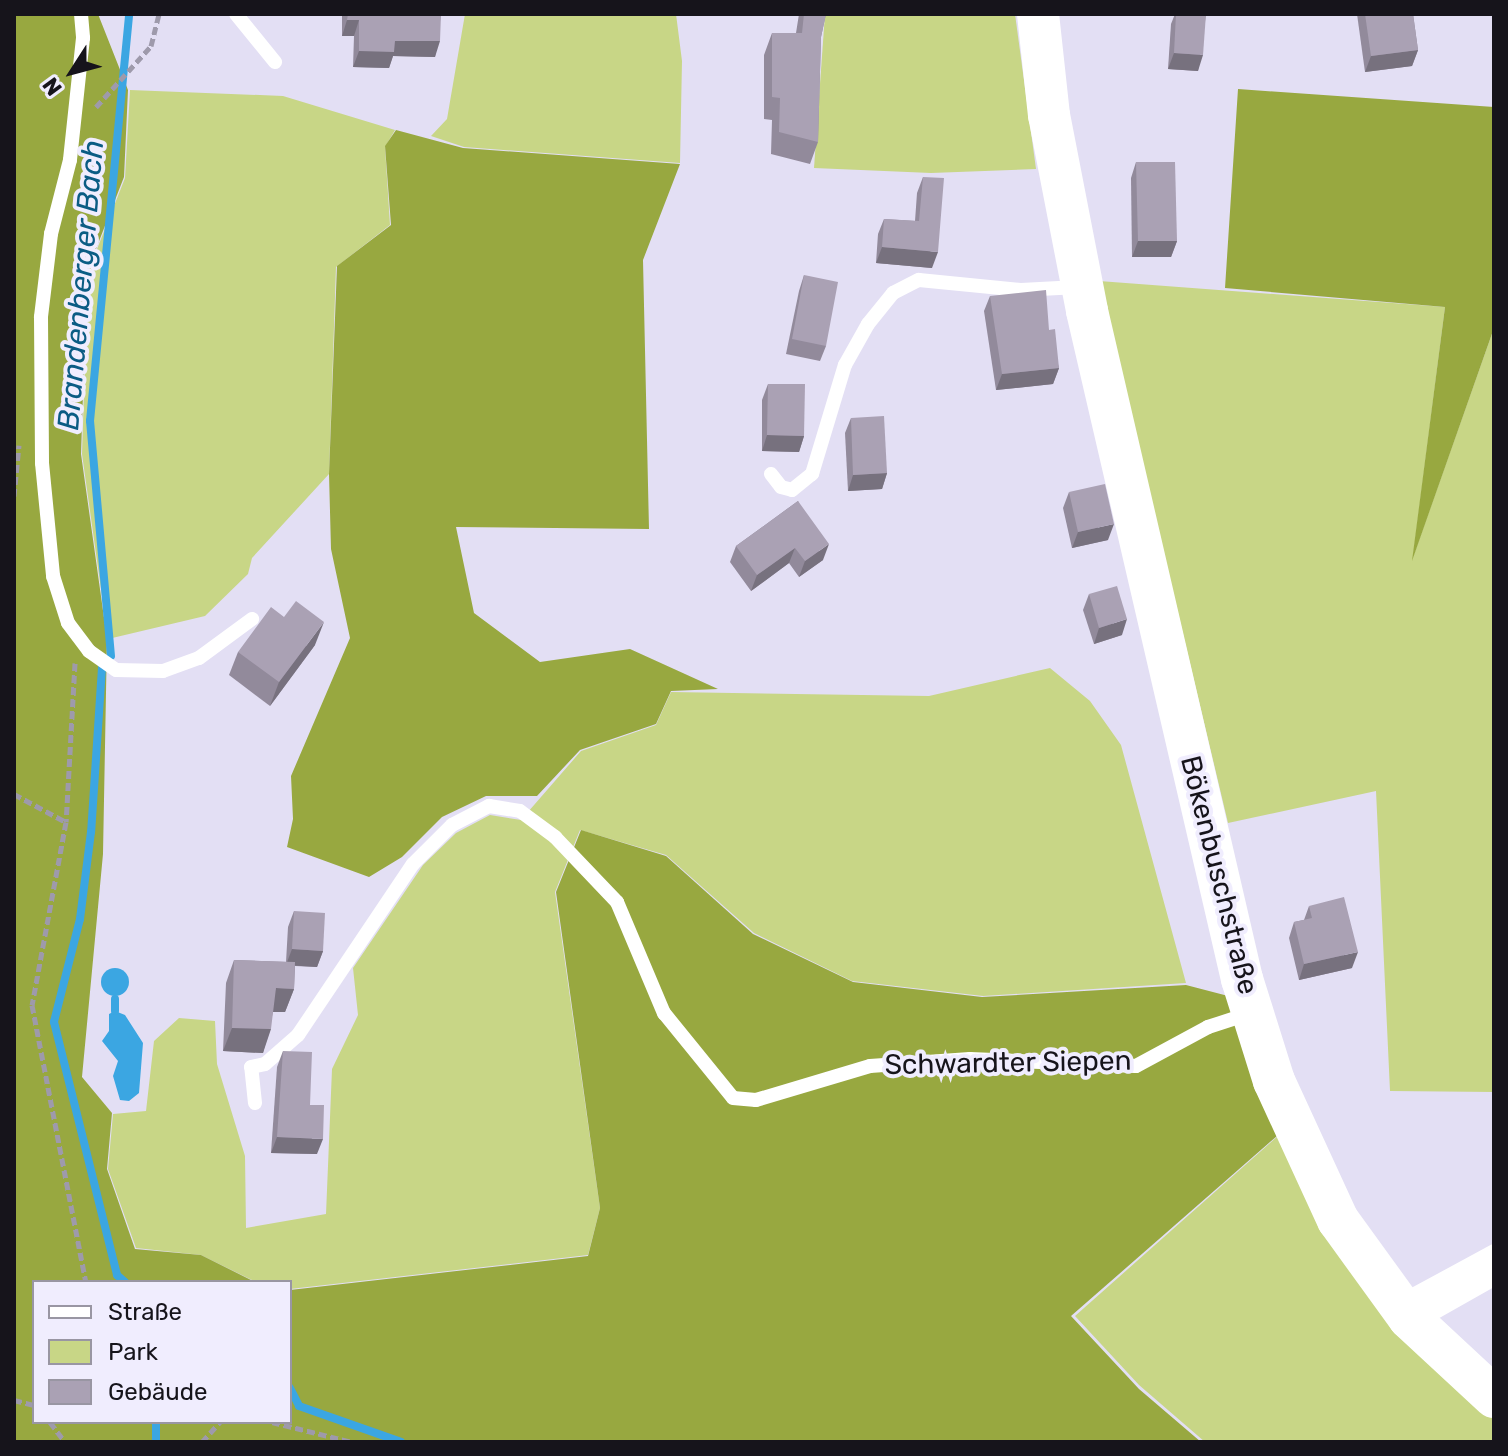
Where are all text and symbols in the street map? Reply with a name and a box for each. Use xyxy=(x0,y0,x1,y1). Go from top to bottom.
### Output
north arrow xyxy=(32,32,112,112)
text: N xyxy=(37,72,68,101)
water label: Brandenberger Bach xyxy=(50,138,112,432)
street label: Bökenbuschstraße xyxy=(1173,752,1265,998)
street label: Schwardter Siepen xyxy=(884,1044,1132,1082)
legend xyxy=(32,1280,292,1424)
text: Straße xyxy=(108,1298,182,1326)
text: Park xyxy=(108,1338,158,1366)
text: Gebäude xyxy=(108,1378,207,1406)

